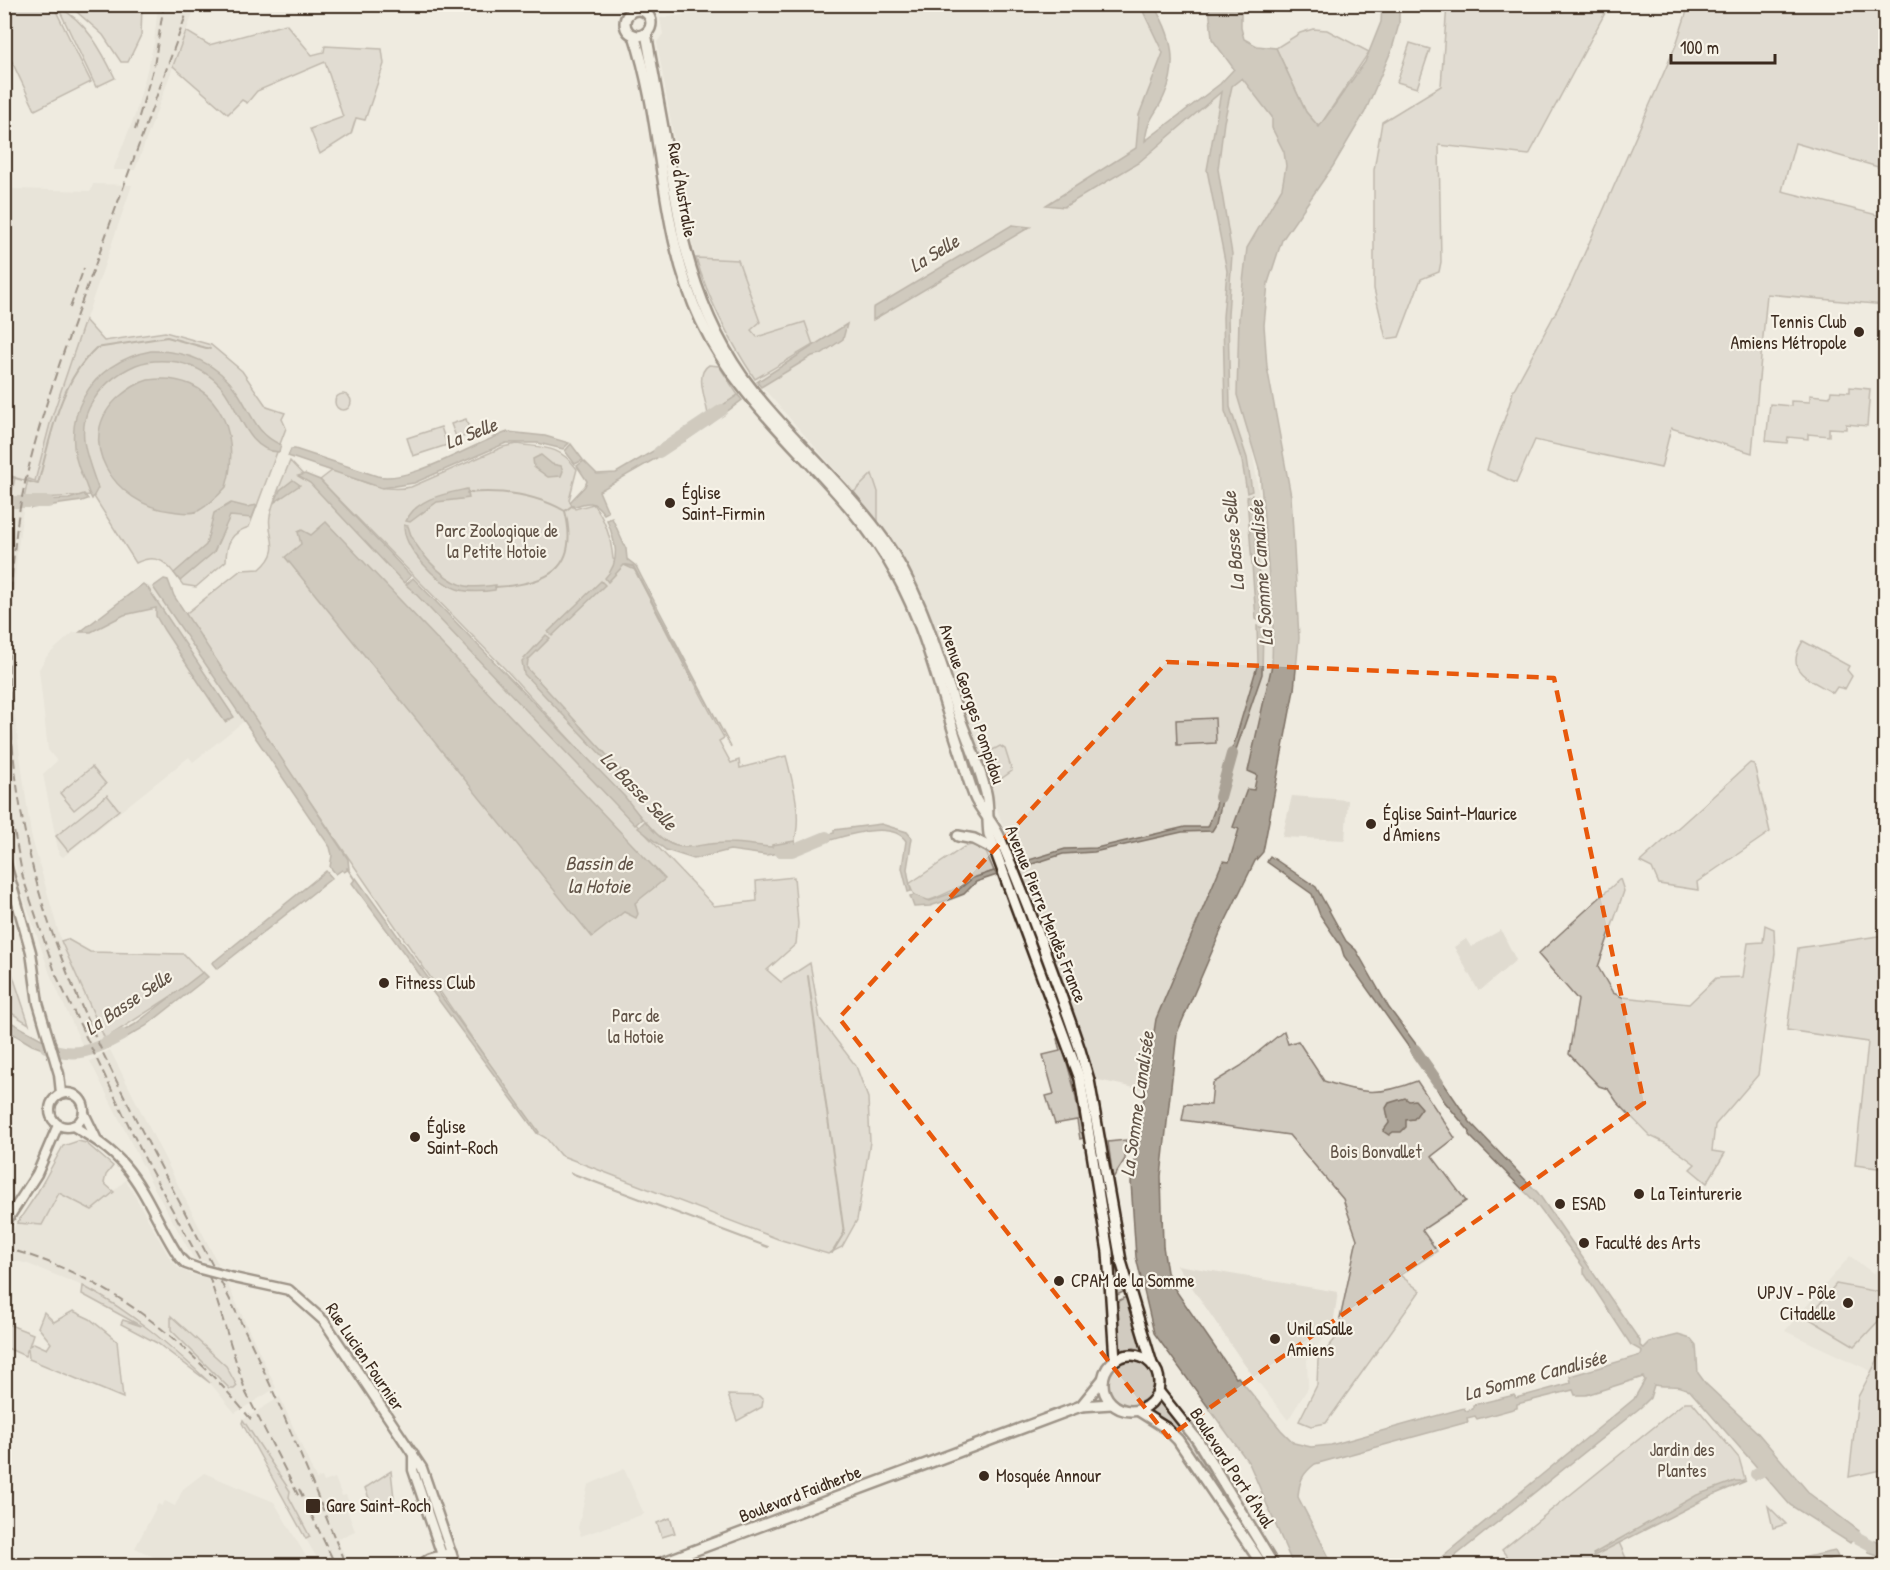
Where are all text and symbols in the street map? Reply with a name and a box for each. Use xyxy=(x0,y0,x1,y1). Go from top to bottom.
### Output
scale bar xyxy=(1671,27,1774,65)
text: 100 m xyxy=(1680,35,1719,60)
street label: Rue d'Australie xyxy=(662,141,703,239)
water label: La Selle xyxy=(904,227,965,278)
place label: Tennis Club Amiens Métropole xyxy=(1730,309,1847,355)
marker: Tennis Club Amiens Métropole xyxy=(1852,325,1866,339)
water label: La Selle xyxy=(441,410,502,455)
place label: Église Saint-Firmin xyxy=(682,480,765,526)
water label: La Basse Selle xyxy=(1215,489,1250,592)
marker: Église Saint-Firmin xyxy=(663,496,677,510)
water label: La Somme Canalisée xyxy=(1242,498,1279,647)
park label: Parc Zoologique de la Petite Hotoie xyxy=(436,518,558,564)
street label: Avenue Georges Pompidou xyxy=(933,621,1012,787)
water label: La Basse Selle xyxy=(595,745,684,837)
place label: Église Saint-Maurice d'Amiens xyxy=(1383,801,1517,847)
marker: Église Saint-Maurice d'Amiens xyxy=(1364,817,1378,831)
street label: Avenue Pierre Mendès France xyxy=(999,821,1093,1006)
water label: Bassin de la Hotoie xyxy=(565,849,634,899)
water label: La Basse Selle xyxy=(79,962,177,1041)
place label: Fitness Club xyxy=(395,970,476,995)
marker: Fitness Club xyxy=(377,976,391,990)
park label: Parc de la Hotoie xyxy=(608,1003,664,1049)
water label: La Somme Canalisée xyxy=(1113,1029,1160,1178)
place label: Église Saint-Roch xyxy=(427,1114,498,1160)
marker: Église Saint-Roch xyxy=(408,1130,422,1144)
park label: Bois Bonvallet xyxy=(1330,1139,1422,1164)
place label: La Teinturerie xyxy=(1651,1181,1742,1206)
marker: La Teinturerie xyxy=(1632,1187,1646,1201)
place label: ESAD xyxy=(1572,1191,1606,1216)
marker: ESAD xyxy=(1553,1197,1567,1211)
place label: Faculté des Arts xyxy=(1595,1230,1700,1255)
marker: Faculté des Arts xyxy=(1577,1236,1591,1250)
place label: CPAM de la Somme xyxy=(1071,1268,1195,1293)
marker: CPAM de la Somme xyxy=(1052,1274,1066,1288)
place label: UPJV - Pôle Citadelle xyxy=(1757,1280,1836,1326)
marker: UPJV - Pôle Citadelle xyxy=(1841,1296,1855,1310)
street label: Rue Lucien Fournier xyxy=(320,1298,411,1416)
place label: UniLaSalle Amiens xyxy=(1287,1316,1353,1362)
marker: UniLaSalle Amiens xyxy=(1268,1332,1282,1346)
water label: La Somme Canalisée xyxy=(1461,1342,1610,1406)
street label: Boulevard Port d'Aval xyxy=(1184,1403,1281,1533)
park label: Jardin des Plantes xyxy=(1649,1437,1715,1483)
street label: Boulevard Faidherbe xyxy=(735,1459,865,1528)
place label: Mosquée Annour xyxy=(996,1463,1101,1488)
marker: Mosquée Annour xyxy=(977,1469,991,1483)
place label: Gare Saint-Roch xyxy=(326,1493,431,1518)
marker: Gare Saint-Roch xyxy=(304,1497,322,1515)

